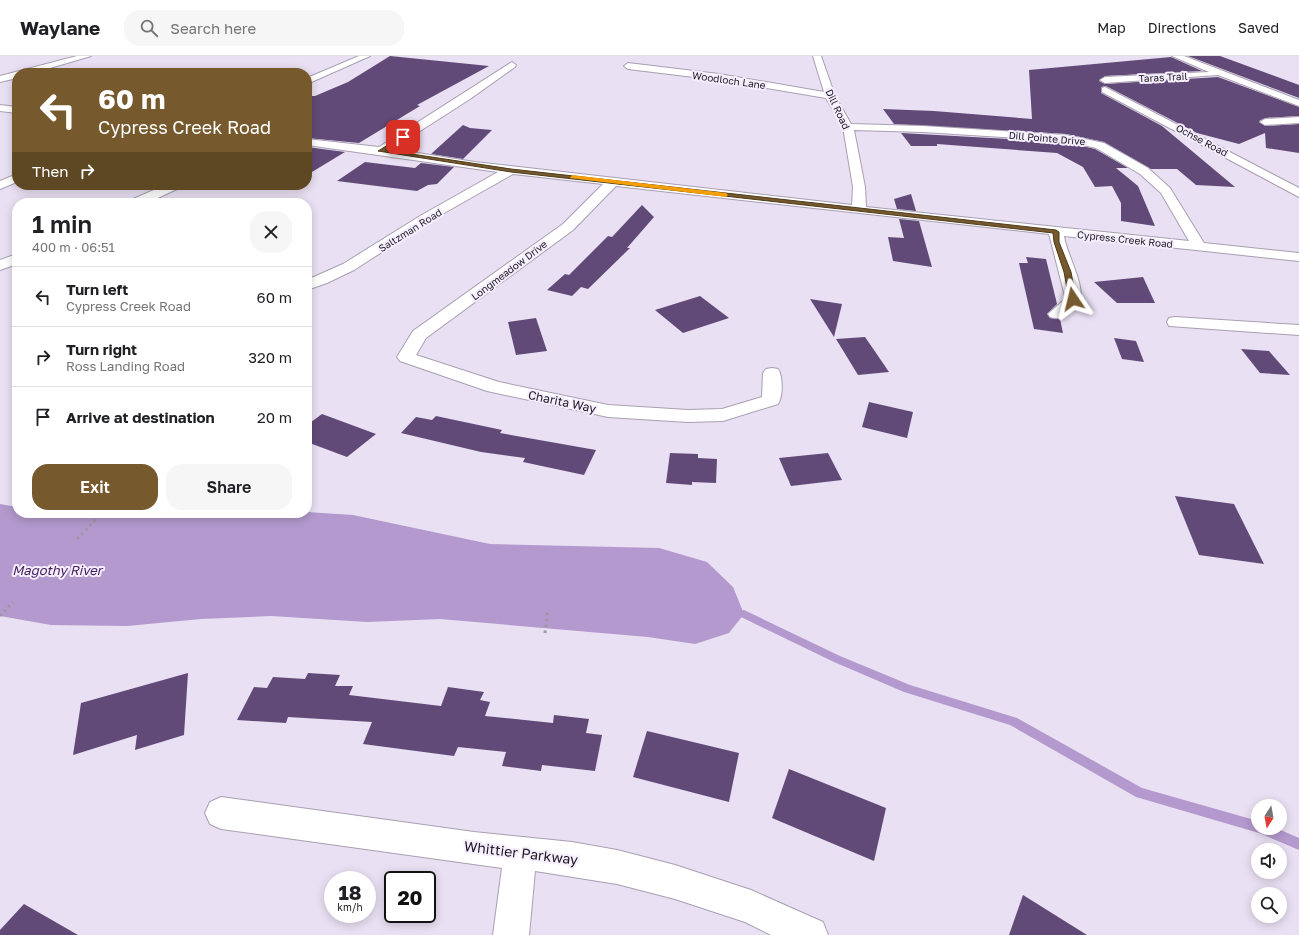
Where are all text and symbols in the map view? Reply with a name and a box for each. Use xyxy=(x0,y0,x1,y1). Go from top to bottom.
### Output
search box xyxy=(124,10,404,46)
text: Waylane xyxy=(20,16,100,39)
icon: search xyxy=(138,17,160,39)
text: Search here xyxy=(170,19,256,37)
text: Map xyxy=(1097,19,1126,36)
text: Directions xyxy=(1148,19,1216,36)
text: Saved xyxy=(1238,19,1279,36)
street label: Woodloch Lane xyxy=(692,69,767,91)
street label: Taras Trail xyxy=(1138,70,1188,84)
text: 60 m xyxy=(98,82,165,115)
icon: left xyxy=(32,84,84,136)
street label: Dill Road xyxy=(823,87,853,131)
text: Cypress Creek Road xyxy=(98,116,271,138)
pin xyxy=(386,120,420,154)
street label: Ochse Road xyxy=(1174,121,1230,159)
icon: arrive xyxy=(392,126,414,148)
street label: Dill Pointe Drive xyxy=(1008,129,1086,147)
icon: right xyxy=(76,160,98,182)
text: Then xyxy=(32,162,68,180)
street label: Saltzman Road xyxy=(376,206,444,254)
text: 1 min xyxy=(32,209,92,238)
button: close xyxy=(250,211,292,253)
street label: Cypress Creek Road xyxy=(1077,228,1173,250)
street label: Longmeadow Drive xyxy=(469,238,549,302)
text: 400 m · 06:51 xyxy=(32,239,115,255)
position arrow xyxy=(1052,278,1094,320)
text: Turn left xyxy=(66,280,128,298)
icon: left xyxy=(32,286,54,308)
text: 60 m xyxy=(257,288,292,306)
text: Cypress Creek Road xyxy=(66,298,191,314)
text: Turn right xyxy=(66,340,137,358)
icon: right xyxy=(32,346,54,368)
text: 320 m xyxy=(248,348,292,366)
text: Ross Landing Road xyxy=(66,358,185,374)
street label: Charita Way xyxy=(527,387,598,416)
icon: arrive xyxy=(32,406,54,428)
text: Arrive at destination xyxy=(66,408,215,426)
text: 20 m xyxy=(257,408,292,426)
button: Exit xyxy=(32,464,158,510)
button: Share xyxy=(166,464,292,510)
water label: Magothy River xyxy=(12,562,104,578)
north arrow xyxy=(1251,799,1287,835)
map controls xyxy=(1251,799,1287,923)
street label: Whittier Parkway xyxy=(463,837,579,868)
button: sound xyxy=(1251,843,1287,879)
speed limit sign: 20 xyxy=(384,871,436,923)
text: 18 xyxy=(338,880,362,904)
button: search xyxy=(1251,887,1287,923)
text: km/h xyxy=(337,901,363,913)

